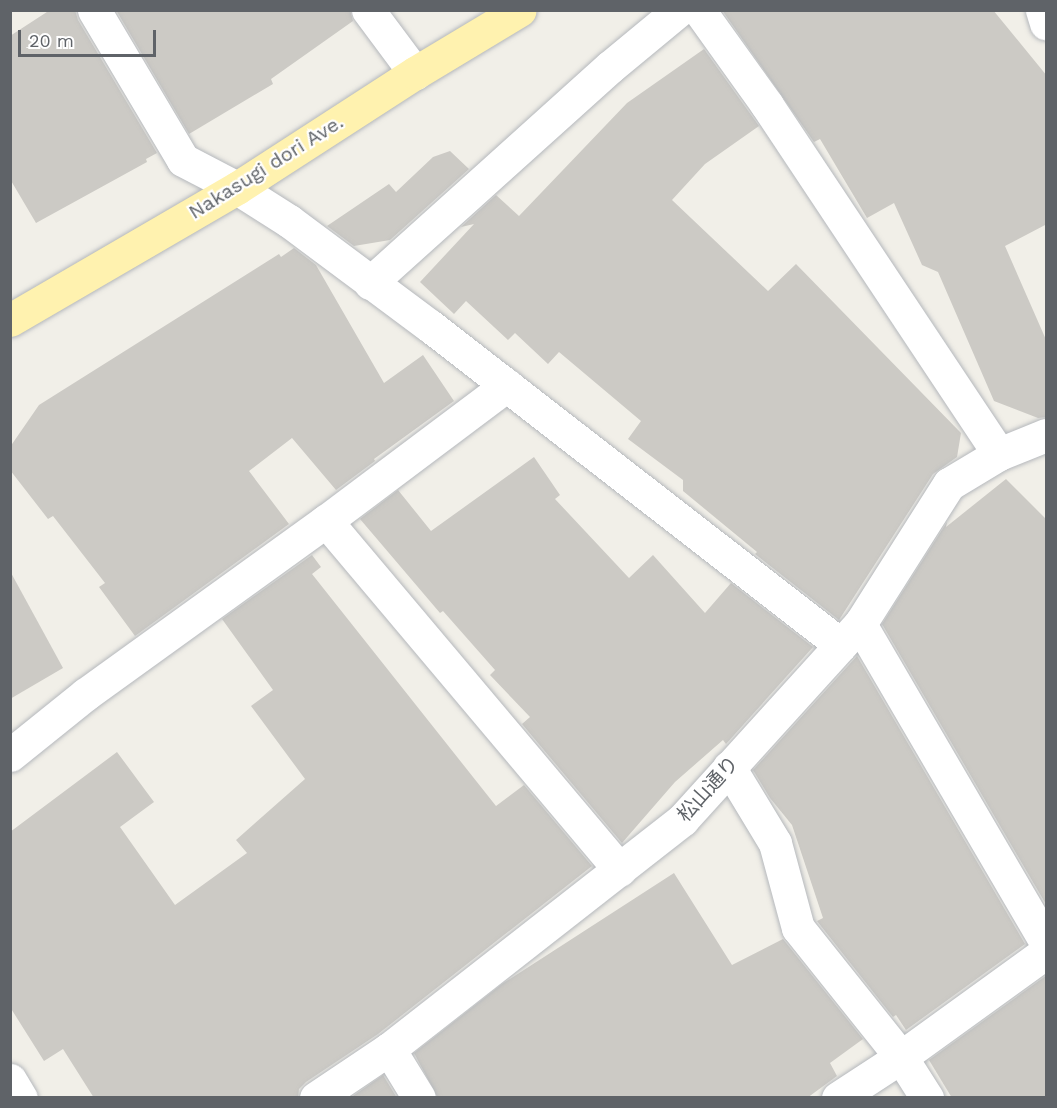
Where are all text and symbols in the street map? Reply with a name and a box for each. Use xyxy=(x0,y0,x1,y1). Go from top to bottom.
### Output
scale bar xyxy=(21,18,159,56)
text: 20 m xyxy=(29,30,74,51)
street label: Nakasugi dori Ave. xyxy=(184,109,348,225)
street label: 松山通り xyxy=(672,751,744,827)

